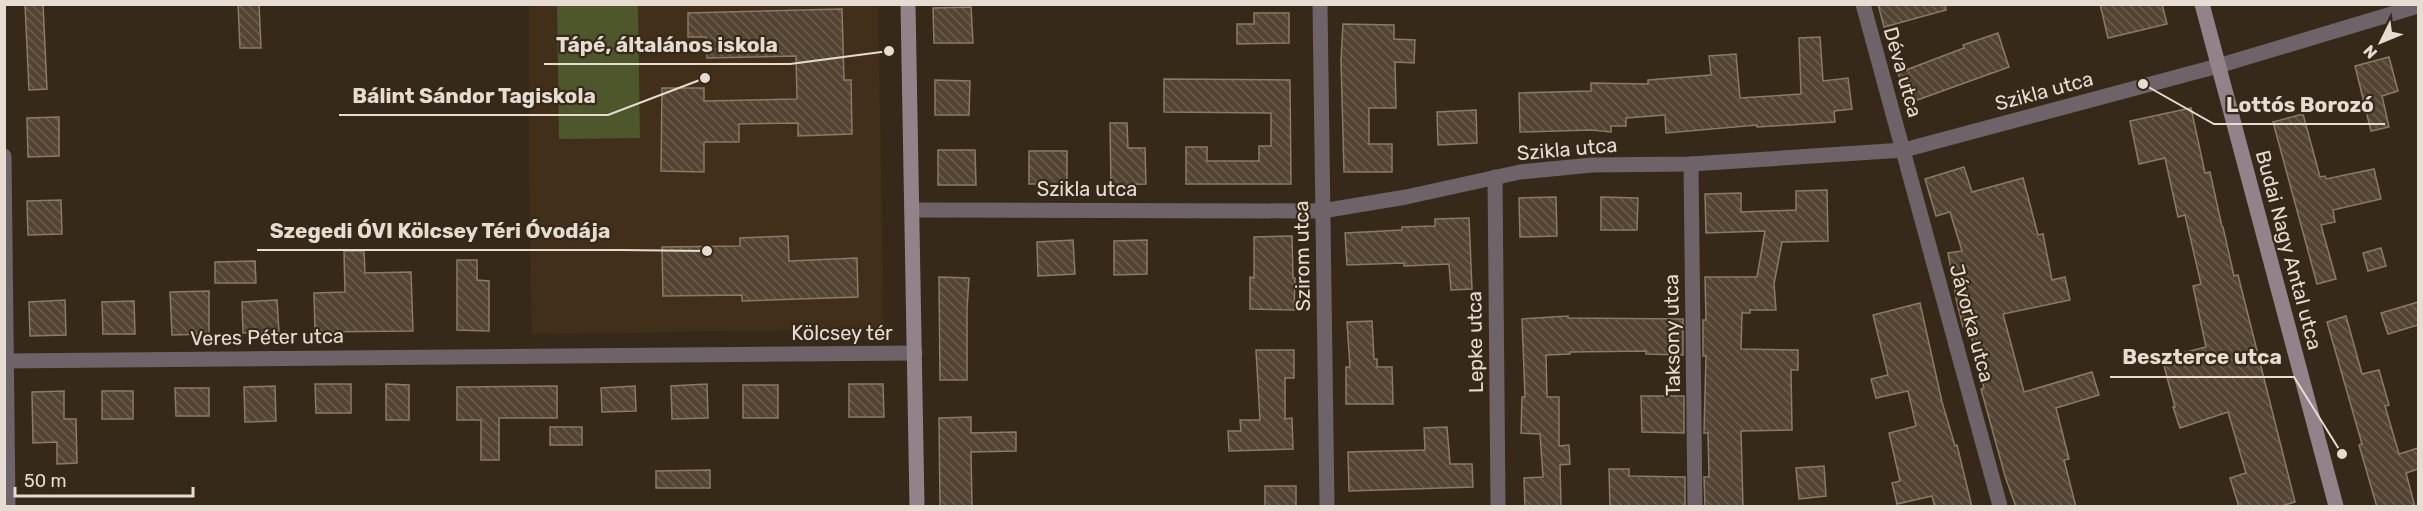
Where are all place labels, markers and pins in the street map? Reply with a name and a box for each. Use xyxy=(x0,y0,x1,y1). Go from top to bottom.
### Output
callout: Tápé, általános iskola xyxy=(544,25,790,64)
callout: Bálint Sándor Tagiskola xyxy=(339,76,608,115)
callout: Lottós Borozó xyxy=(2214,85,2385,124)
callout: Szegedi ÓVI Kölcsey Téri Óvodája xyxy=(257,211,622,250)
callout: Beszterce utca xyxy=(2110,338,2294,377)

